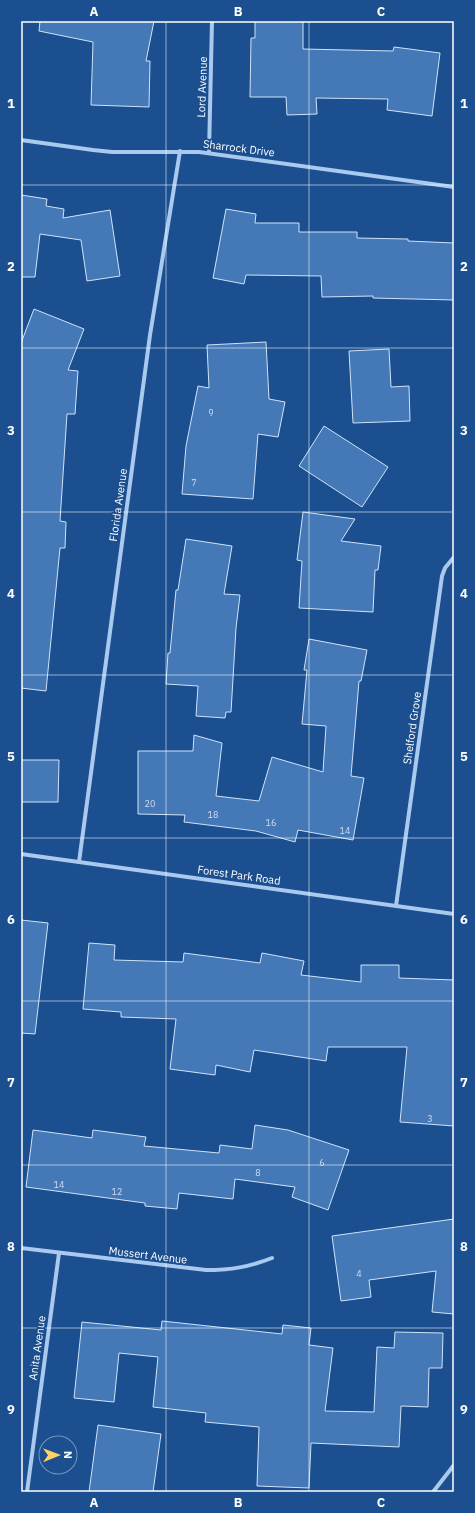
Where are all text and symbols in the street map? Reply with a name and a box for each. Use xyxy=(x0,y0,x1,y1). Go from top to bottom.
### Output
text: A xyxy=(90,3,99,20)
text: B xyxy=(234,3,243,20)
text: C xyxy=(377,3,386,20)
street label: Lord Avenue xyxy=(194,56,210,118)
text: 1 xyxy=(7,95,15,112)
text: 1 xyxy=(460,95,468,112)
street label: Sharrock Drive xyxy=(202,137,276,159)
text: 2 xyxy=(7,258,15,275)
text: 2 xyxy=(460,258,468,275)
house number: 9 xyxy=(208,407,214,418)
text: 3 xyxy=(7,422,15,439)
text: 3 xyxy=(460,422,468,439)
street label: Florida Avenue xyxy=(106,468,130,542)
house number: 7 xyxy=(191,477,197,488)
text: 4 xyxy=(7,585,15,602)
text: 4 xyxy=(460,585,468,602)
street label: Shelford Grove xyxy=(400,691,424,765)
text: 5 xyxy=(7,748,15,765)
text: 5 xyxy=(460,748,468,765)
house number: 20 xyxy=(145,798,155,809)
house number: 18 xyxy=(208,809,218,820)
house number: 16 xyxy=(266,817,276,828)
house number: 14 xyxy=(340,825,350,836)
street label: Forest Park Road xyxy=(196,862,282,888)
text: 6 xyxy=(7,911,15,928)
text: 6 xyxy=(460,911,468,928)
text: 7 xyxy=(7,1074,15,1091)
text: 7 xyxy=(460,1074,468,1091)
house number: 3 xyxy=(427,1113,433,1124)
house number: 6 xyxy=(319,1157,325,1168)
house number: 8 xyxy=(255,1167,261,1178)
house number: 14 xyxy=(54,1179,64,1190)
house number: 12 xyxy=(112,1186,122,1197)
text: 8 xyxy=(7,1238,15,1255)
text: 8 xyxy=(460,1238,468,1255)
street label: Mussert Avenue xyxy=(108,1243,188,1267)
house number: 4 xyxy=(356,1268,362,1279)
street label: Anita Avenue xyxy=(26,1315,48,1381)
text: 9 xyxy=(7,1401,15,1418)
text: 9 xyxy=(460,1401,468,1418)
north arrow xyxy=(38,1435,78,1475)
text: N xyxy=(61,1451,75,1459)
text: A xyxy=(90,1494,99,1511)
text: B xyxy=(234,1494,243,1511)
text: C xyxy=(377,1494,386,1511)

